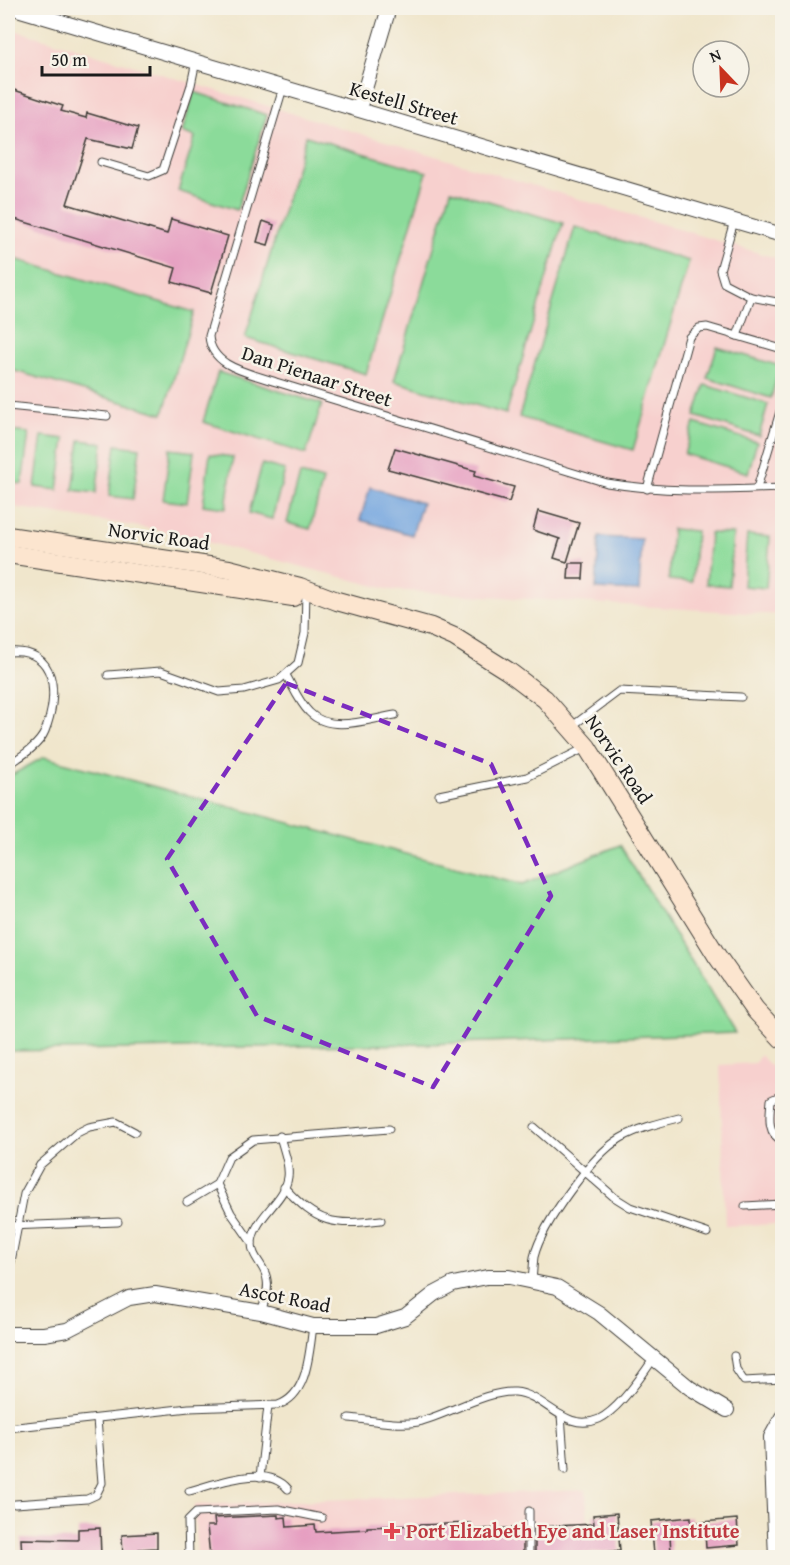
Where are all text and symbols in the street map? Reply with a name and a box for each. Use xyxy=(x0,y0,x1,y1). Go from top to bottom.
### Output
scale bar xyxy=(42,39,150,77)
north arrow xyxy=(691,39,751,99)
text: N xyxy=(706,42,725,68)
text: 50 m xyxy=(51,46,87,73)
street label: Kestell Street xyxy=(346,73,462,132)
street label: Dan Pienaar Street xyxy=(238,338,396,413)
street label: Norvic Road xyxy=(106,514,212,557)
street label: Norvic Road xyxy=(579,708,660,809)
street label: Ascot Road xyxy=(237,1273,334,1320)
place label: Port Elizabeth Eye and Laser Institute xyxy=(406,1516,740,1545)
marker: Port Elizabeth Eye and Laser Institute xyxy=(383,1522,401,1540)

